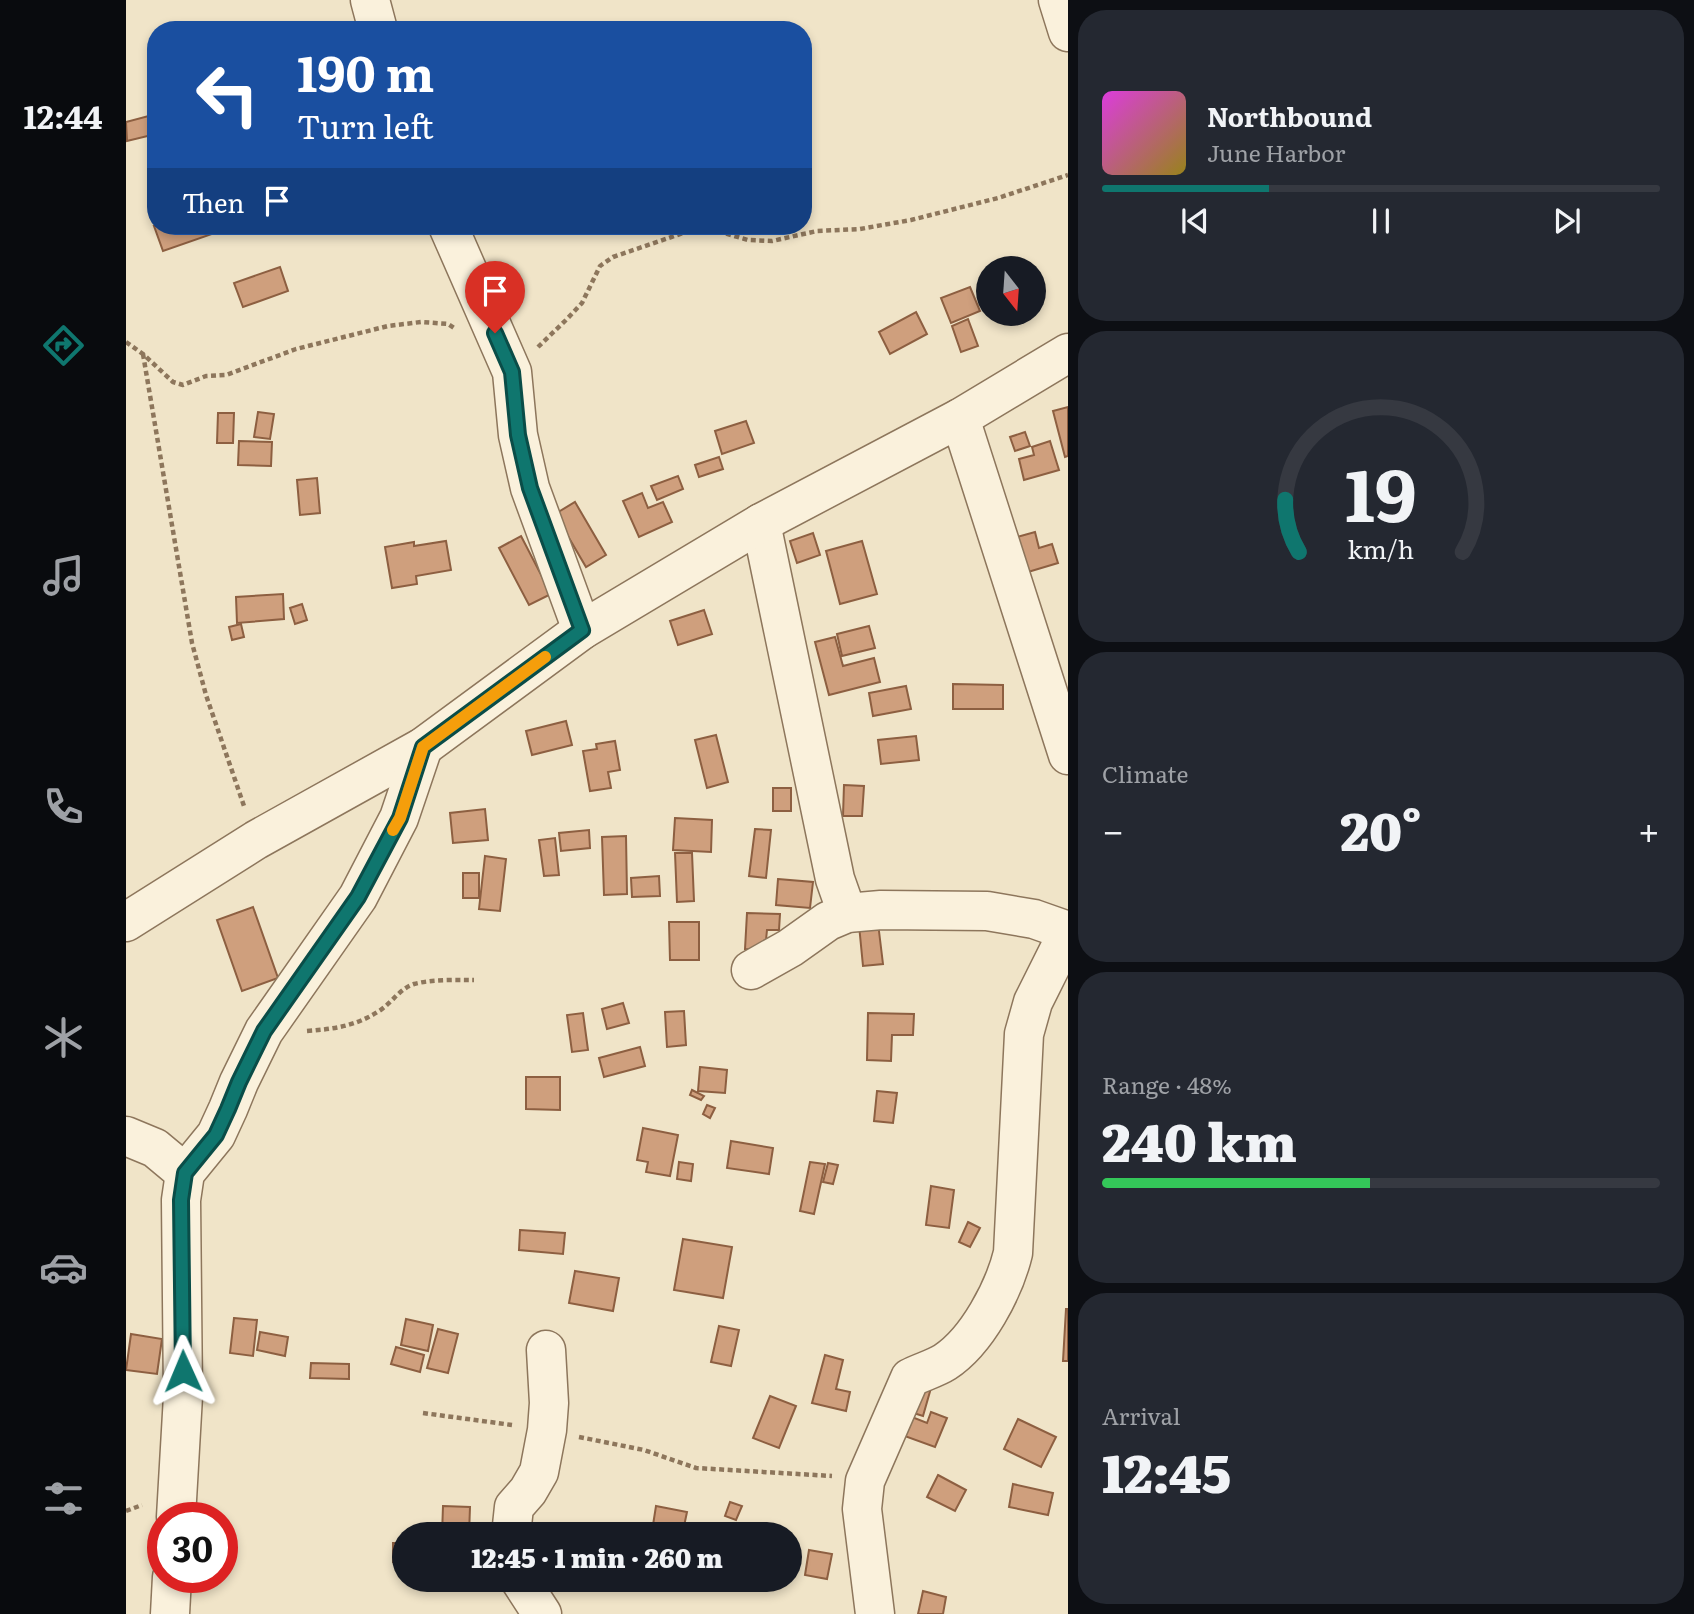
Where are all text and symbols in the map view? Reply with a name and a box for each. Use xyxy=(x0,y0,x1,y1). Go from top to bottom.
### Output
text: 190 m xyxy=(297,34,434,107)
icon: left xyxy=(182,49,273,140)
text: 12:44 xyxy=(24,91,103,139)
text: Northbound xyxy=(1207,96,1372,135)
text: Turn left xyxy=(297,101,434,149)
text: June Harbor xyxy=(1207,135,1345,169)
text: Then xyxy=(182,182,244,221)
icon: arrive xyxy=(258,182,296,220)
icon: previous xyxy=(1176,202,1214,240)
icon: pause xyxy=(1362,202,1400,240)
icon: next xyxy=(1548,202,1586,240)
north arrow xyxy=(976,256,1046,326)
map controls xyxy=(976,256,1046,326)
pin xyxy=(465,261,525,333)
icon: arrive xyxy=(476,272,514,310)
icon: directions xyxy=(39,321,88,370)
text: 19 xyxy=(1345,437,1417,545)
text: km/h xyxy=(1348,530,1414,567)
icon: music xyxy=(39,551,88,600)
text: Climate xyxy=(1102,756,1188,790)
icon: phone xyxy=(39,782,88,831)
text: 20° xyxy=(1340,790,1422,867)
text: − xyxy=(1102,800,1124,857)
text: + xyxy=(1638,800,1660,857)
icon: climate xyxy=(39,1013,88,1062)
text: Range · 48% xyxy=(1102,1067,1232,1101)
text: 240 km xyxy=(1102,1101,1297,1178)
icon: car xyxy=(39,1243,88,1292)
position arrow xyxy=(146,1334,220,1408)
text: Arrival xyxy=(1102,1398,1181,1432)
text: 12:45 xyxy=(1102,1432,1231,1509)
icon: filters xyxy=(39,1474,88,1523)
speed limit sign: 30 xyxy=(147,1502,238,1593)
text: 12:45 · 1 min · 260 m xyxy=(471,1537,723,1576)

